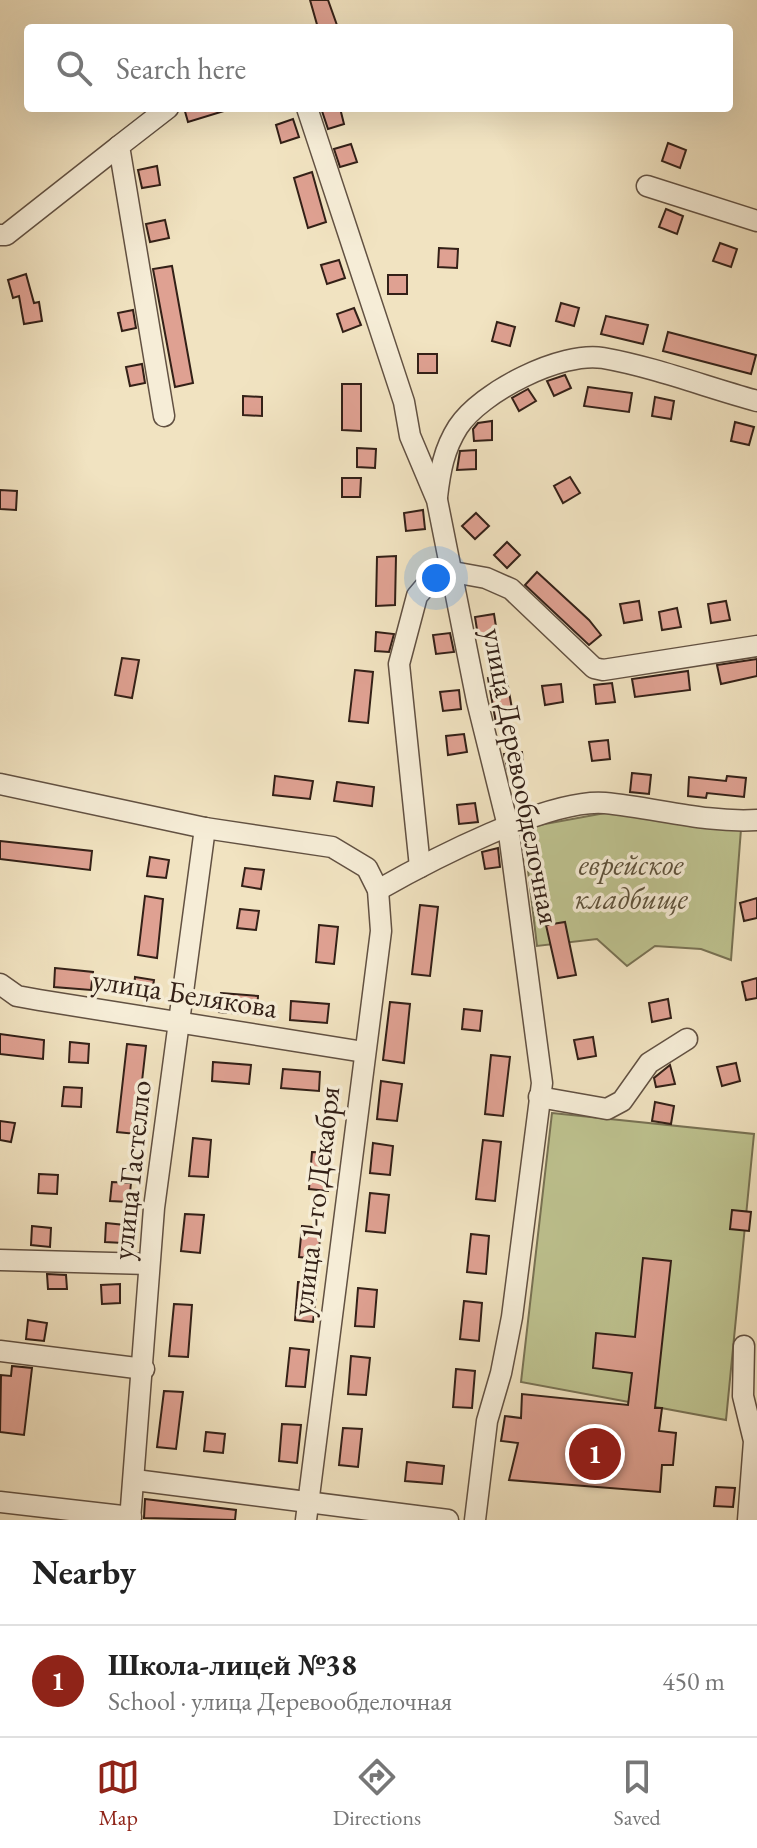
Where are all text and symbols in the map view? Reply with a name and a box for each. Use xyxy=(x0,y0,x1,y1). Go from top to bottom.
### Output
search box xyxy=(24,24,733,112)
icon: search xyxy=(52,46,96,90)
text: Search here xyxy=(116,49,246,88)
your location xyxy=(416,558,456,598)
street label: улица Деревообделочная xyxy=(474,624,570,928)
park label: еврейское кладбище xyxy=(574,845,689,918)
street label: улица Белякова xyxy=(90,959,280,1027)
street label: улица Гастелло xyxy=(102,1078,160,1262)
street label: улица 1-го Декабря xyxy=(282,1084,348,1318)
pin: 1 xyxy=(569,1424,621,1484)
text: Nearby xyxy=(32,1550,136,1594)
text: Школа-лицей №38 xyxy=(108,1645,357,1684)
text: 1 xyxy=(51,1664,65,1698)
text: 450 m xyxy=(662,1664,725,1698)
text: School · улица Деревообделочная xyxy=(108,1684,452,1718)
tab: Map xyxy=(96,1755,140,1832)
tab: Directions xyxy=(333,1755,421,1832)
tab: Saved xyxy=(614,1755,661,1832)

